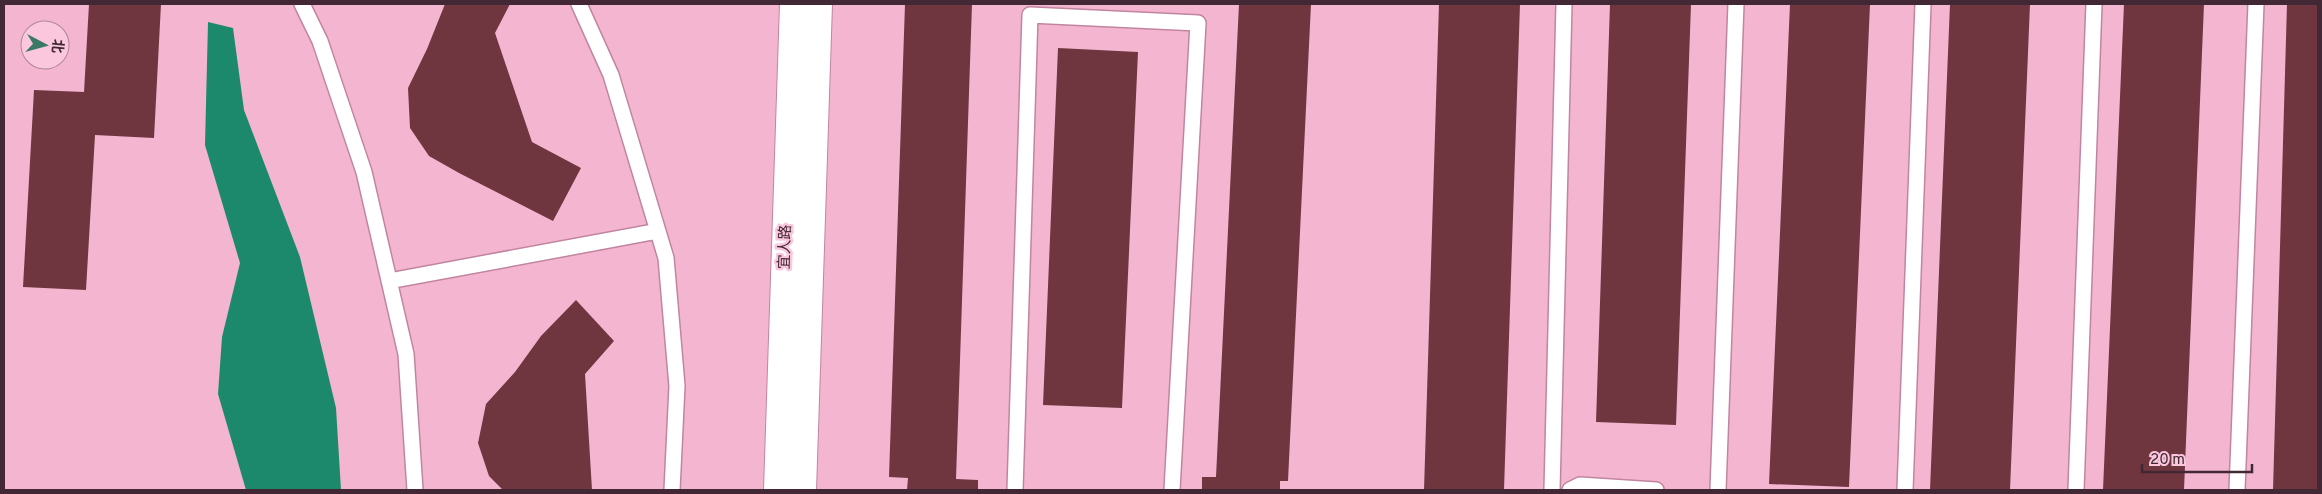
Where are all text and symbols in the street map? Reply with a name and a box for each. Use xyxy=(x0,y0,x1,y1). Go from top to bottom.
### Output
north arrow xyxy=(20,20,70,70)
text: 北 xyxy=(47,38,66,54)
street label: 宜人路 xyxy=(776,224,796,270)
scale bar xyxy=(2142,442,2252,474)
text: 20 m xyxy=(2150,451,2185,470)

